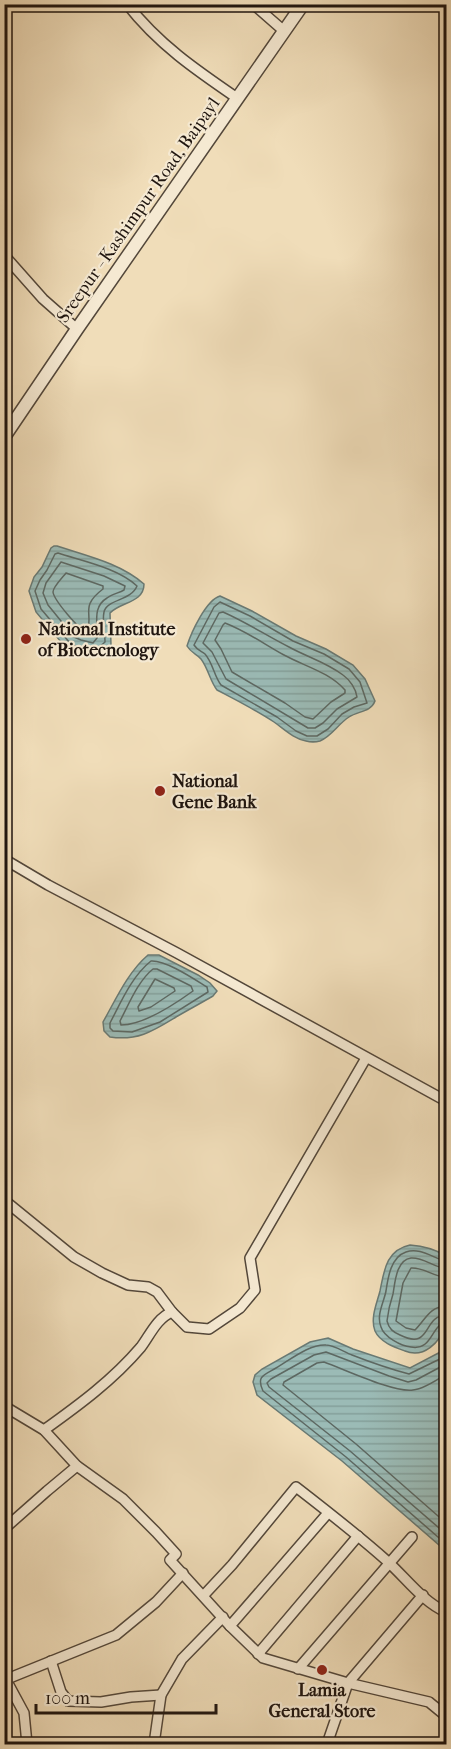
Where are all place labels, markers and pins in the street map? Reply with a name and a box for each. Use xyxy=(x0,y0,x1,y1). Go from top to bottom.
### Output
place label: National Institute of Biotecnology xyxy=(38,619,176,661)
marker: National Institute of Biotecnology xyxy=(19,632,33,646)
place label: National Gene Bank xyxy=(172,771,257,813)
marker: National Gene Bank xyxy=(153,784,167,798)
marker: Lamia General Store xyxy=(315,1663,329,1677)
place label: Lamia General Store xyxy=(269,1680,376,1722)

